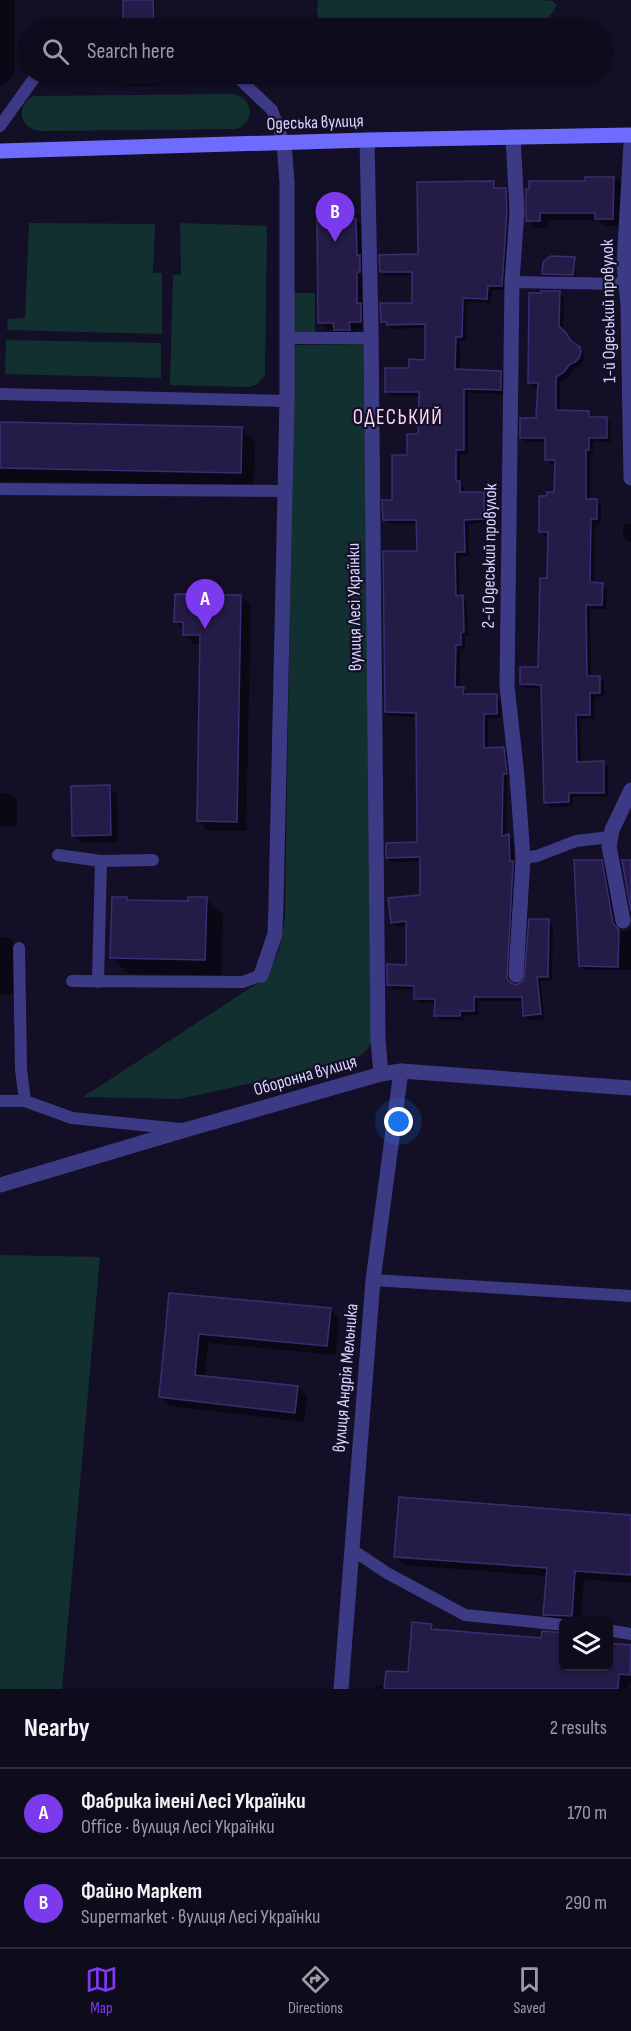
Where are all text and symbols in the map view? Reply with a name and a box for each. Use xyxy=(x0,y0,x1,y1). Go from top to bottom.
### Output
search box xyxy=(18,18,613,84)
icon: search xyxy=(39,35,72,68)
text: Search here xyxy=(87,38,174,65)
street label: Одеська вулиця xyxy=(266,110,364,135)
pin: B xyxy=(316,192,354,242)
street label: 1-й Одеський провулок xyxy=(597,239,620,383)
district label: ОДЕСЬКИЙ xyxy=(353,405,443,430)
street label: 2-й Одеський провулок xyxy=(478,483,501,628)
street label: вулиця Лесі Українки xyxy=(343,543,366,671)
pin: A xyxy=(186,580,224,629)
street label: Оборонна вулиця xyxy=(251,1051,359,1100)
your location xyxy=(384,1107,413,1136)
street label: вулиця Андрія Мельника xyxy=(329,1303,362,1453)
map controls xyxy=(559,1617,613,1671)
button: layers xyxy=(559,1617,613,1671)
text: Nearby xyxy=(24,1713,90,1744)
text: 2 results xyxy=(550,1716,607,1740)
text: Фабрика імені Лесі Українки xyxy=(81,1788,306,1815)
text: A xyxy=(39,1801,48,1825)
text: 170 m xyxy=(567,1801,607,1825)
text: Office · вулиця Лесі Українки xyxy=(81,1815,275,1839)
text: Файно Маркет xyxy=(81,1878,202,1905)
text: B xyxy=(39,1891,48,1915)
text: 290 m xyxy=(565,1891,607,1915)
text: Supermarket · вулиця Лесі Українки xyxy=(81,1905,320,1929)
tab: Map xyxy=(85,1963,118,2018)
tab: Directions xyxy=(288,1963,343,2018)
tab: Saved xyxy=(513,1963,546,2018)

